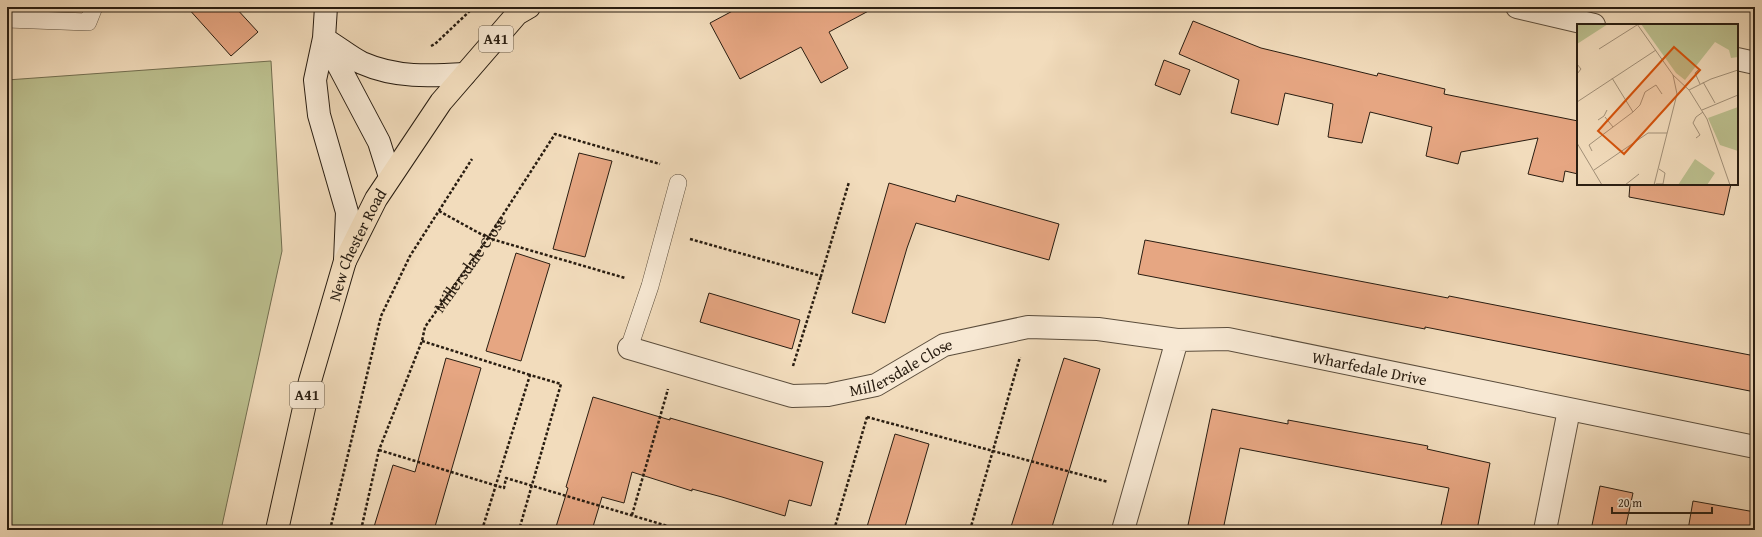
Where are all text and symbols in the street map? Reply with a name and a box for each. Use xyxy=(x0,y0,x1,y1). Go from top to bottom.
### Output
inset map xyxy=(1577,24,1738,185)
road number: A41 xyxy=(479,26,513,52)
street label: New Chester Road xyxy=(322,183,392,304)
street label: Millersdale Close xyxy=(427,210,512,317)
street label: Millersdale Close xyxy=(847,332,954,402)
street label: Wharfedale Drive xyxy=(1310,345,1429,392)
road number: A41 xyxy=(290,382,324,408)
scale bar xyxy=(1612,489,1712,515)
text: 20 m xyxy=(1618,494,1642,511)

